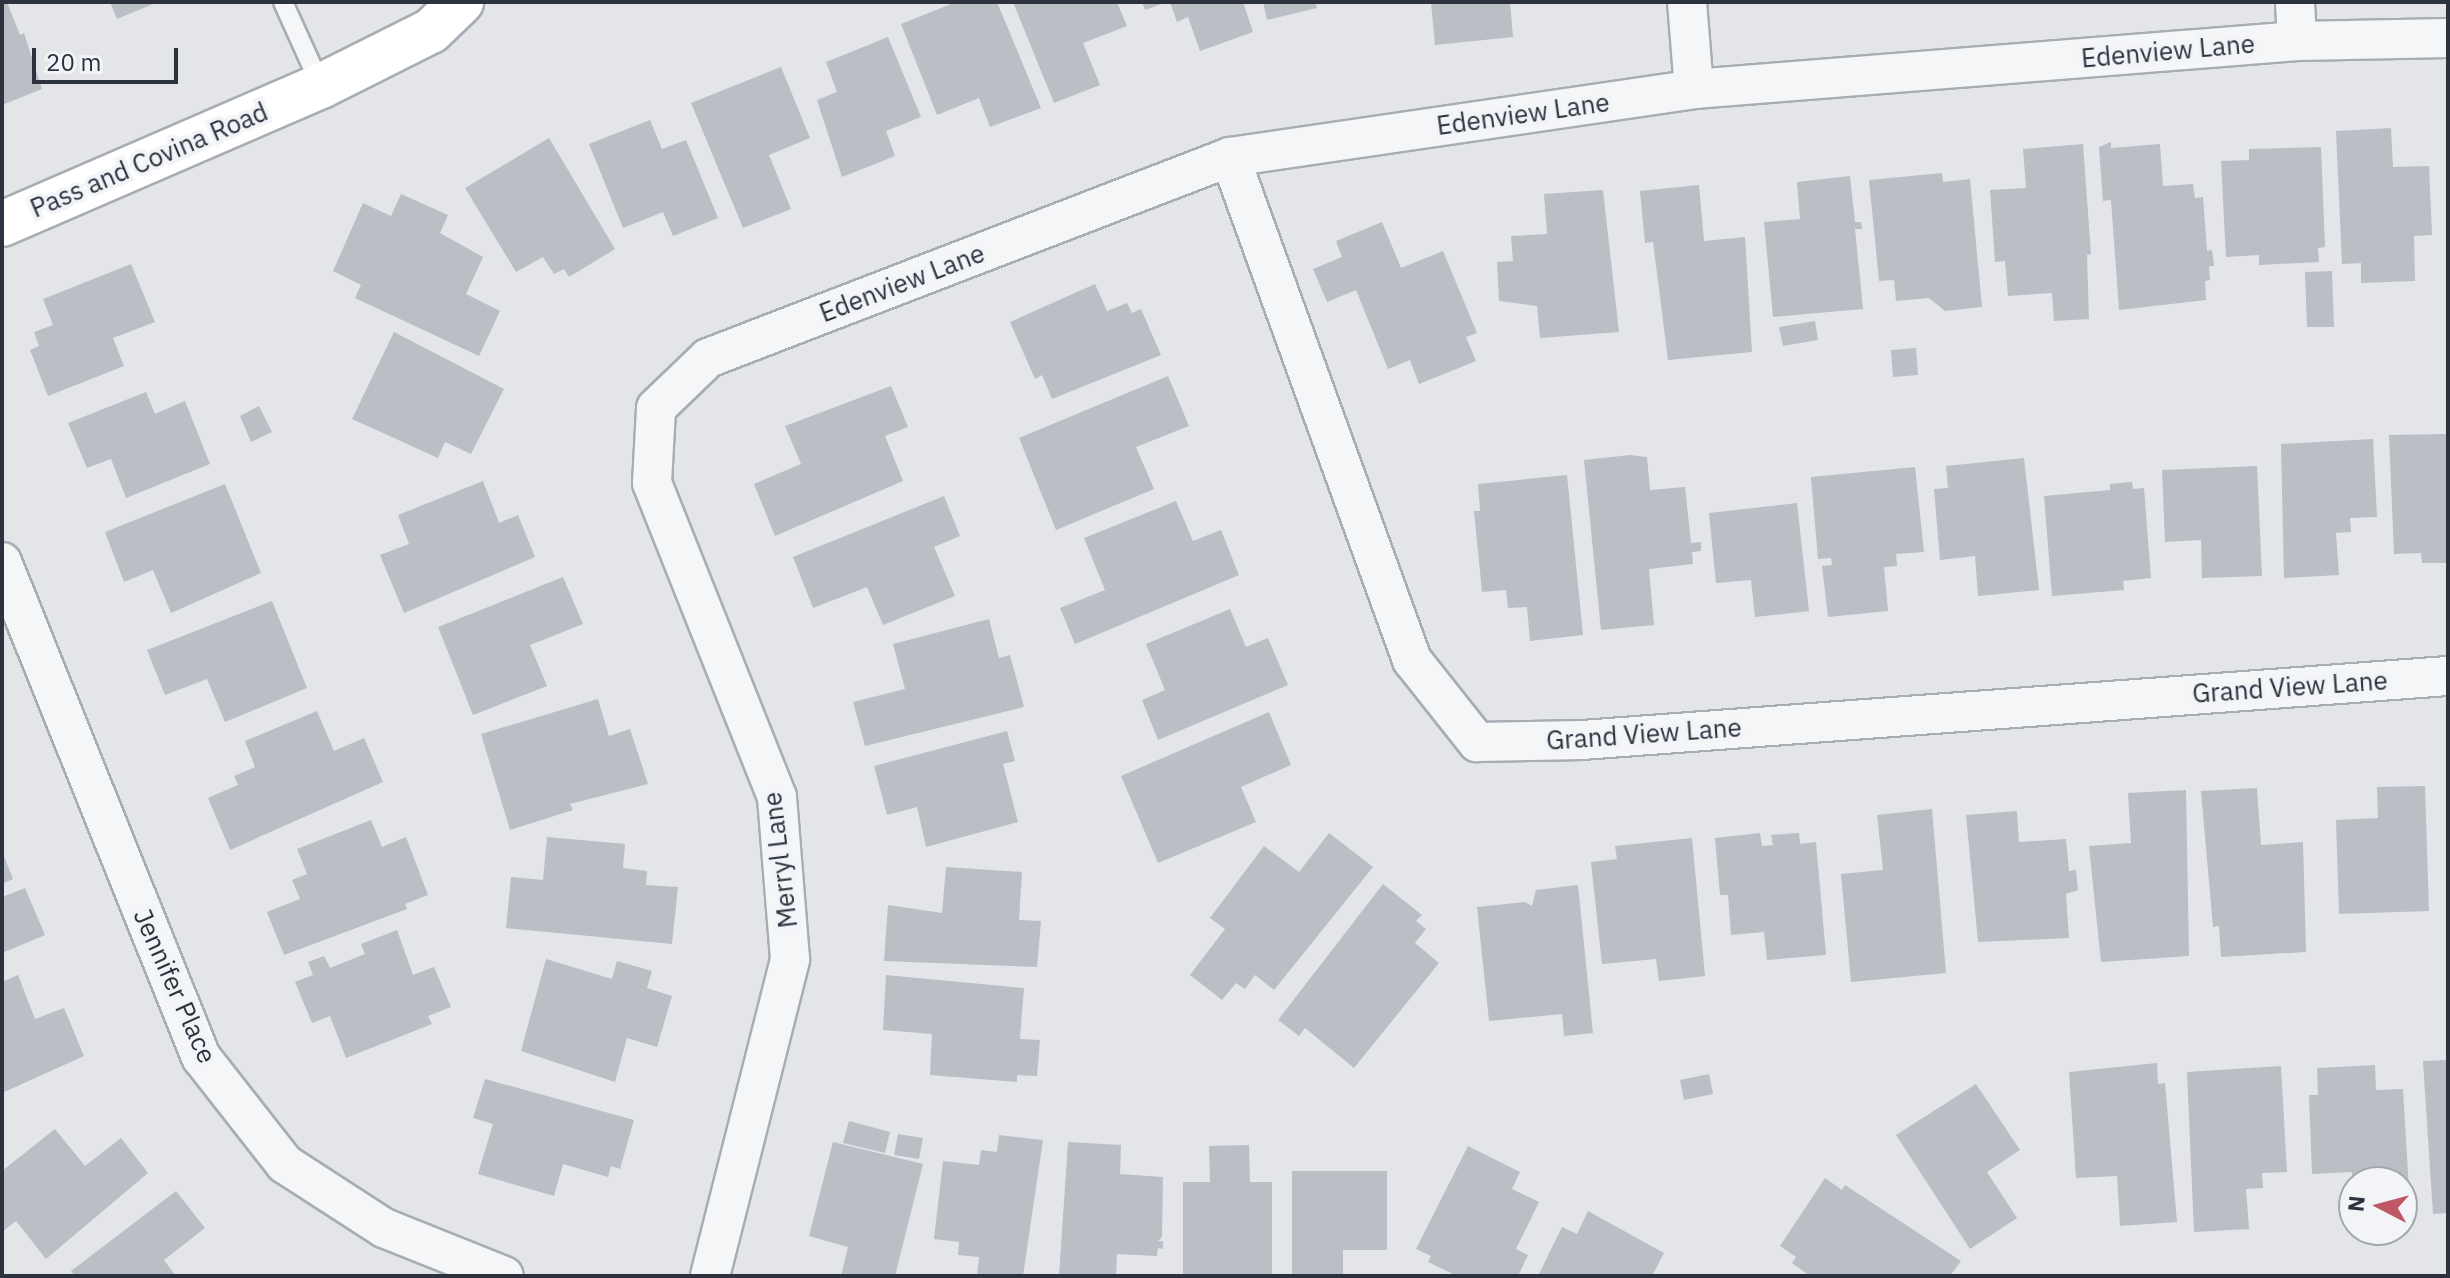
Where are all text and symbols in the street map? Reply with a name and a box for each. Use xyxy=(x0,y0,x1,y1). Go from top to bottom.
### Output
street label: Edenview Lane xyxy=(2080,28,2256,74)
scale bar xyxy=(36,32,182,82)
text: 20 m xyxy=(46,46,101,78)
street label: Edenview Lane xyxy=(1435,86,1611,142)
street label: Pass and Covina Road xyxy=(26,96,272,224)
street label: Edenview Lane xyxy=(815,237,989,329)
street label: Grand View Lane xyxy=(2191,665,2389,709)
street label: Grand View Lane xyxy=(1545,712,1743,756)
street label: Merryl Lane xyxy=(756,790,804,930)
street label: Jennifer Place xyxy=(127,904,223,1068)
north arrow xyxy=(2338,1166,2418,1246)
text: N xyxy=(2340,1194,2371,1213)

